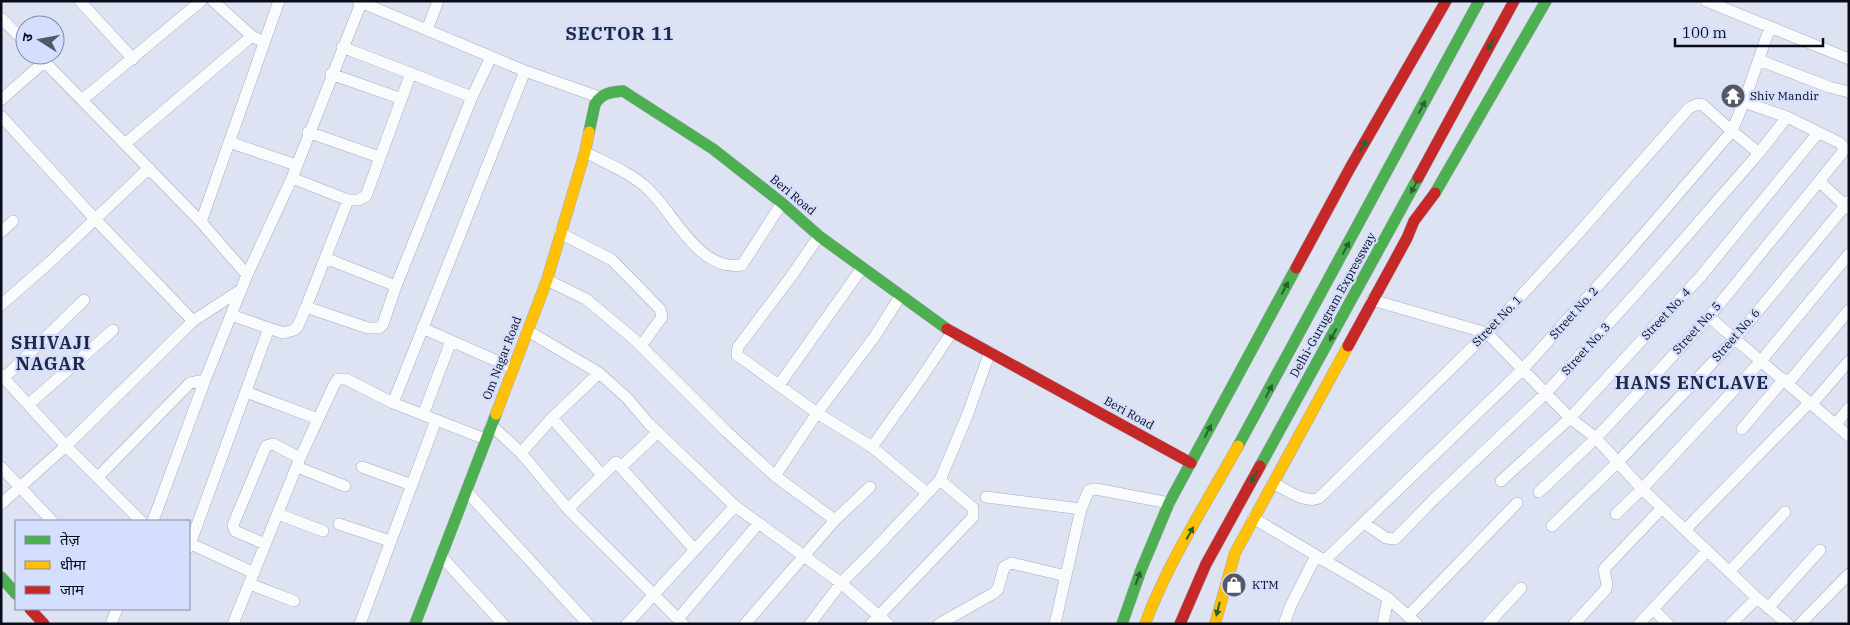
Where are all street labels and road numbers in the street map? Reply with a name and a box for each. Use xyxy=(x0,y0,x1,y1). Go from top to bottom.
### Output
street label: Beri Road xyxy=(767,171,819,218)
street label: Delhi-Gurugram Expressway xyxy=(1286,229,1379,380)
street label: Street No. 2 xyxy=(1546,283,1601,342)
street label: Street No. 4 xyxy=(1638,285,1693,343)
street label: Street No. 1 xyxy=(1469,292,1525,349)
street label: Street No. 5 xyxy=(1669,298,1724,357)
street label: Street No. 6 xyxy=(1709,305,1763,364)
street label: Om Nagar Road xyxy=(479,314,524,402)
street label: Street No. 3 xyxy=(1558,319,1613,378)
street label: Beri Road xyxy=(1102,393,1157,432)

